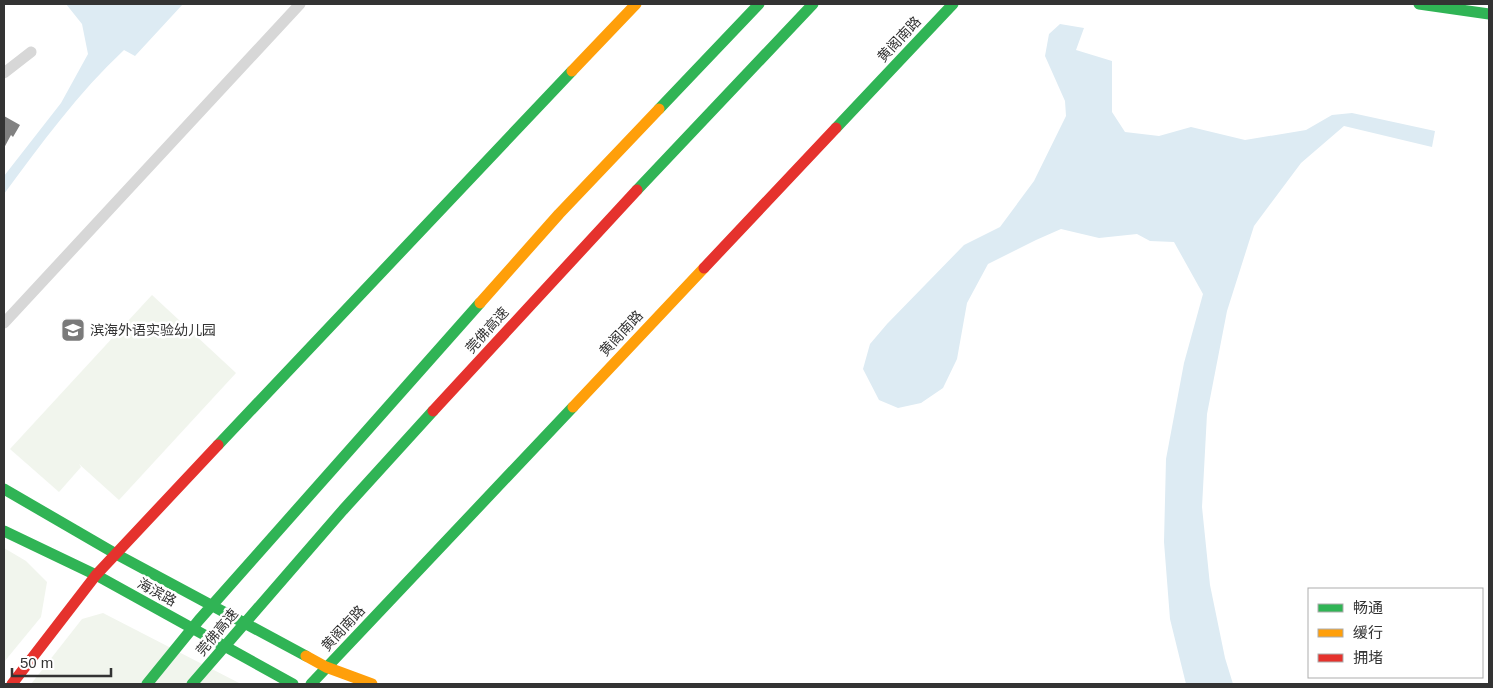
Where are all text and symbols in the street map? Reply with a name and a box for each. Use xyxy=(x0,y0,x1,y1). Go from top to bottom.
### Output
street label: 黄阁南路 xyxy=(874,13,924,65)
street label: 莞佛高速 xyxy=(462,304,512,356)
street label: 黄阁南路 xyxy=(596,307,646,359)
school or university icon: 滨海外语实验幼儿园 xyxy=(60,317,86,343)
place label: 滨海外语实验幼儿园 xyxy=(90,322,216,338)
street label: 海滨路 xyxy=(135,575,179,609)
legend xyxy=(1308,588,1483,678)
text: 畅通 xyxy=(1353,599,1383,616)
street label: 黄阁南路 xyxy=(318,602,368,654)
street label: 莞佛高速 xyxy=(193,605,241,659)
text: 缓行 xyxy=(1353,624,1383,641)
scale bar xyxy=(12,646,111,678)
text: 拥堵 xyxy=(1353,649,1383,666)
text: 50 m xyxy=(20,654,53,671)

